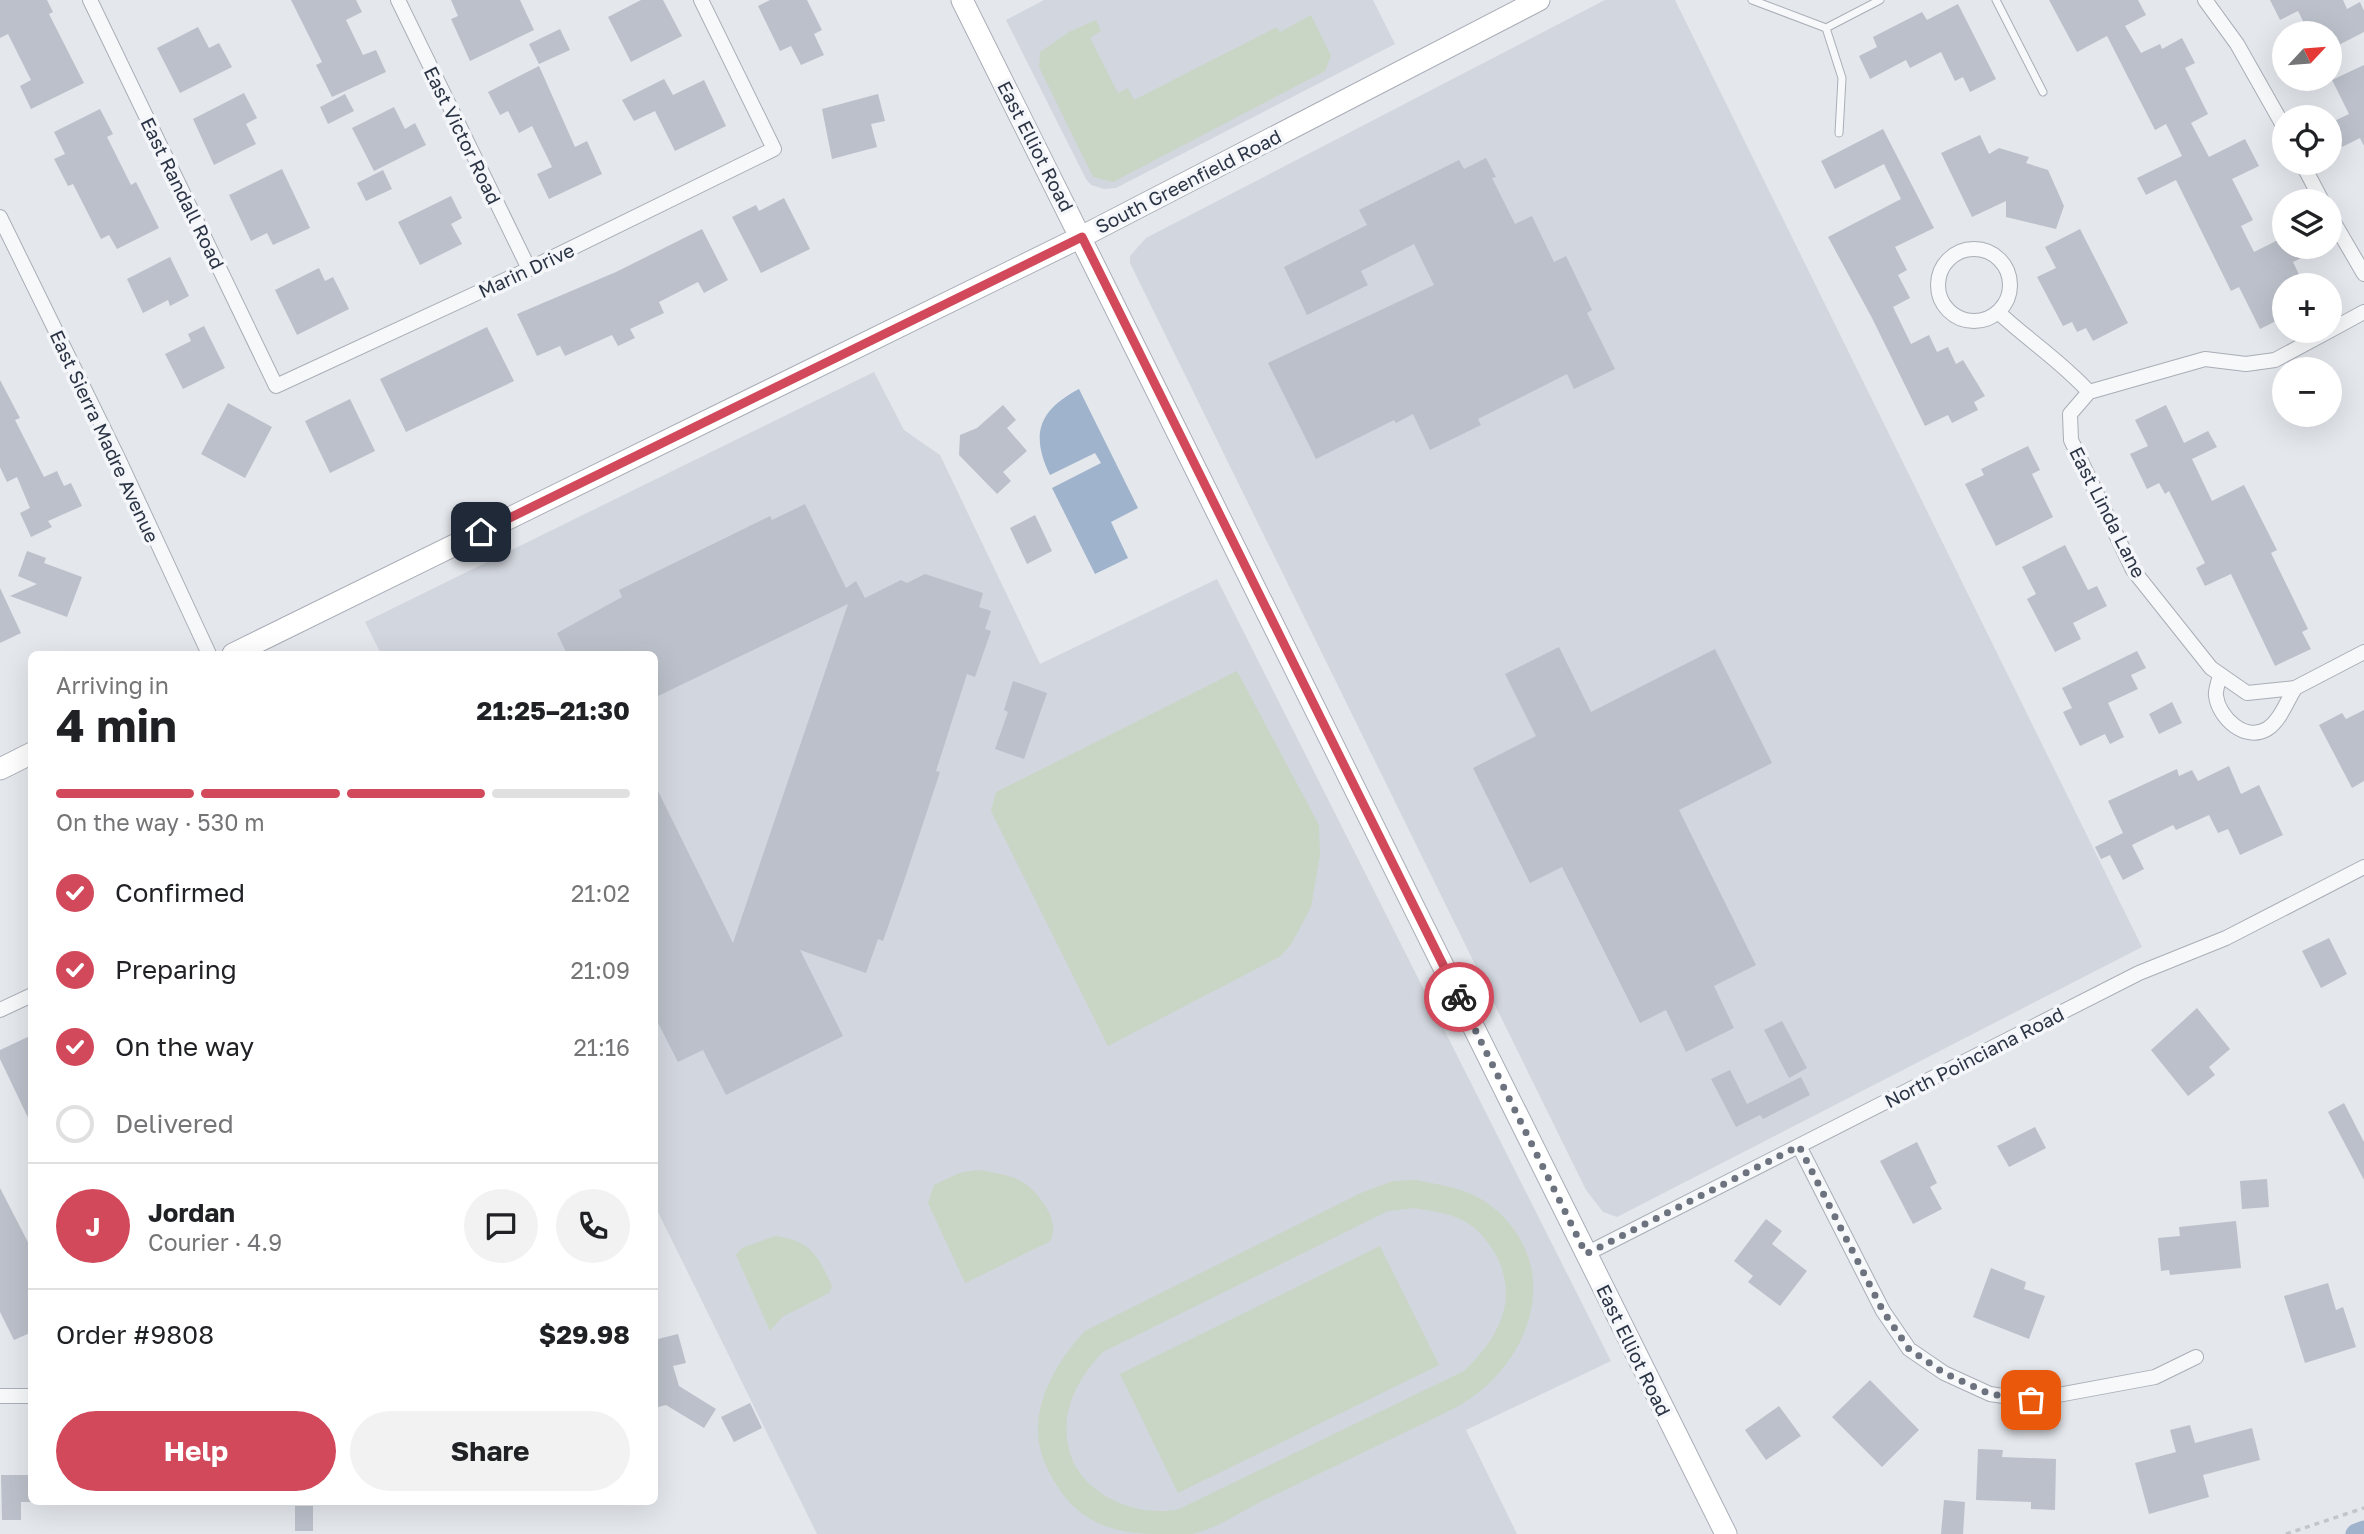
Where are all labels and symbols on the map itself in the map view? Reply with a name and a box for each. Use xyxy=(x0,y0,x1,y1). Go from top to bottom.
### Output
north arrow xyxy=(2272,21,2342,91)
street label: East Victor Road xyxy=(420,62,506,208)
street label: East Elliot Road xyxy=(993,77,1079,215)
street label: East Randall Road xyxy=(136,114,230,272)
street label: South Greenfield Road xyxy=(1091,124,1285,238)
street label: Marin Drive xyxy=(474,238,578,302)
street label: East Sierra Madre Avenue xyxy=(46,326,164,546)
street label: East Linda Lane xyxy=(2065,443,2151,581)
pin xyxy=(451,502,511,562)
courier xyxy=(1424,962,1494,1032)
street label: North Poinciana Road xyxy=(1881,1002,2067,1112)
street label: East Elliot Road xyxy=(1592,1280,1676,1420)
pin xyxy=(2001,1370,2061,1430)

